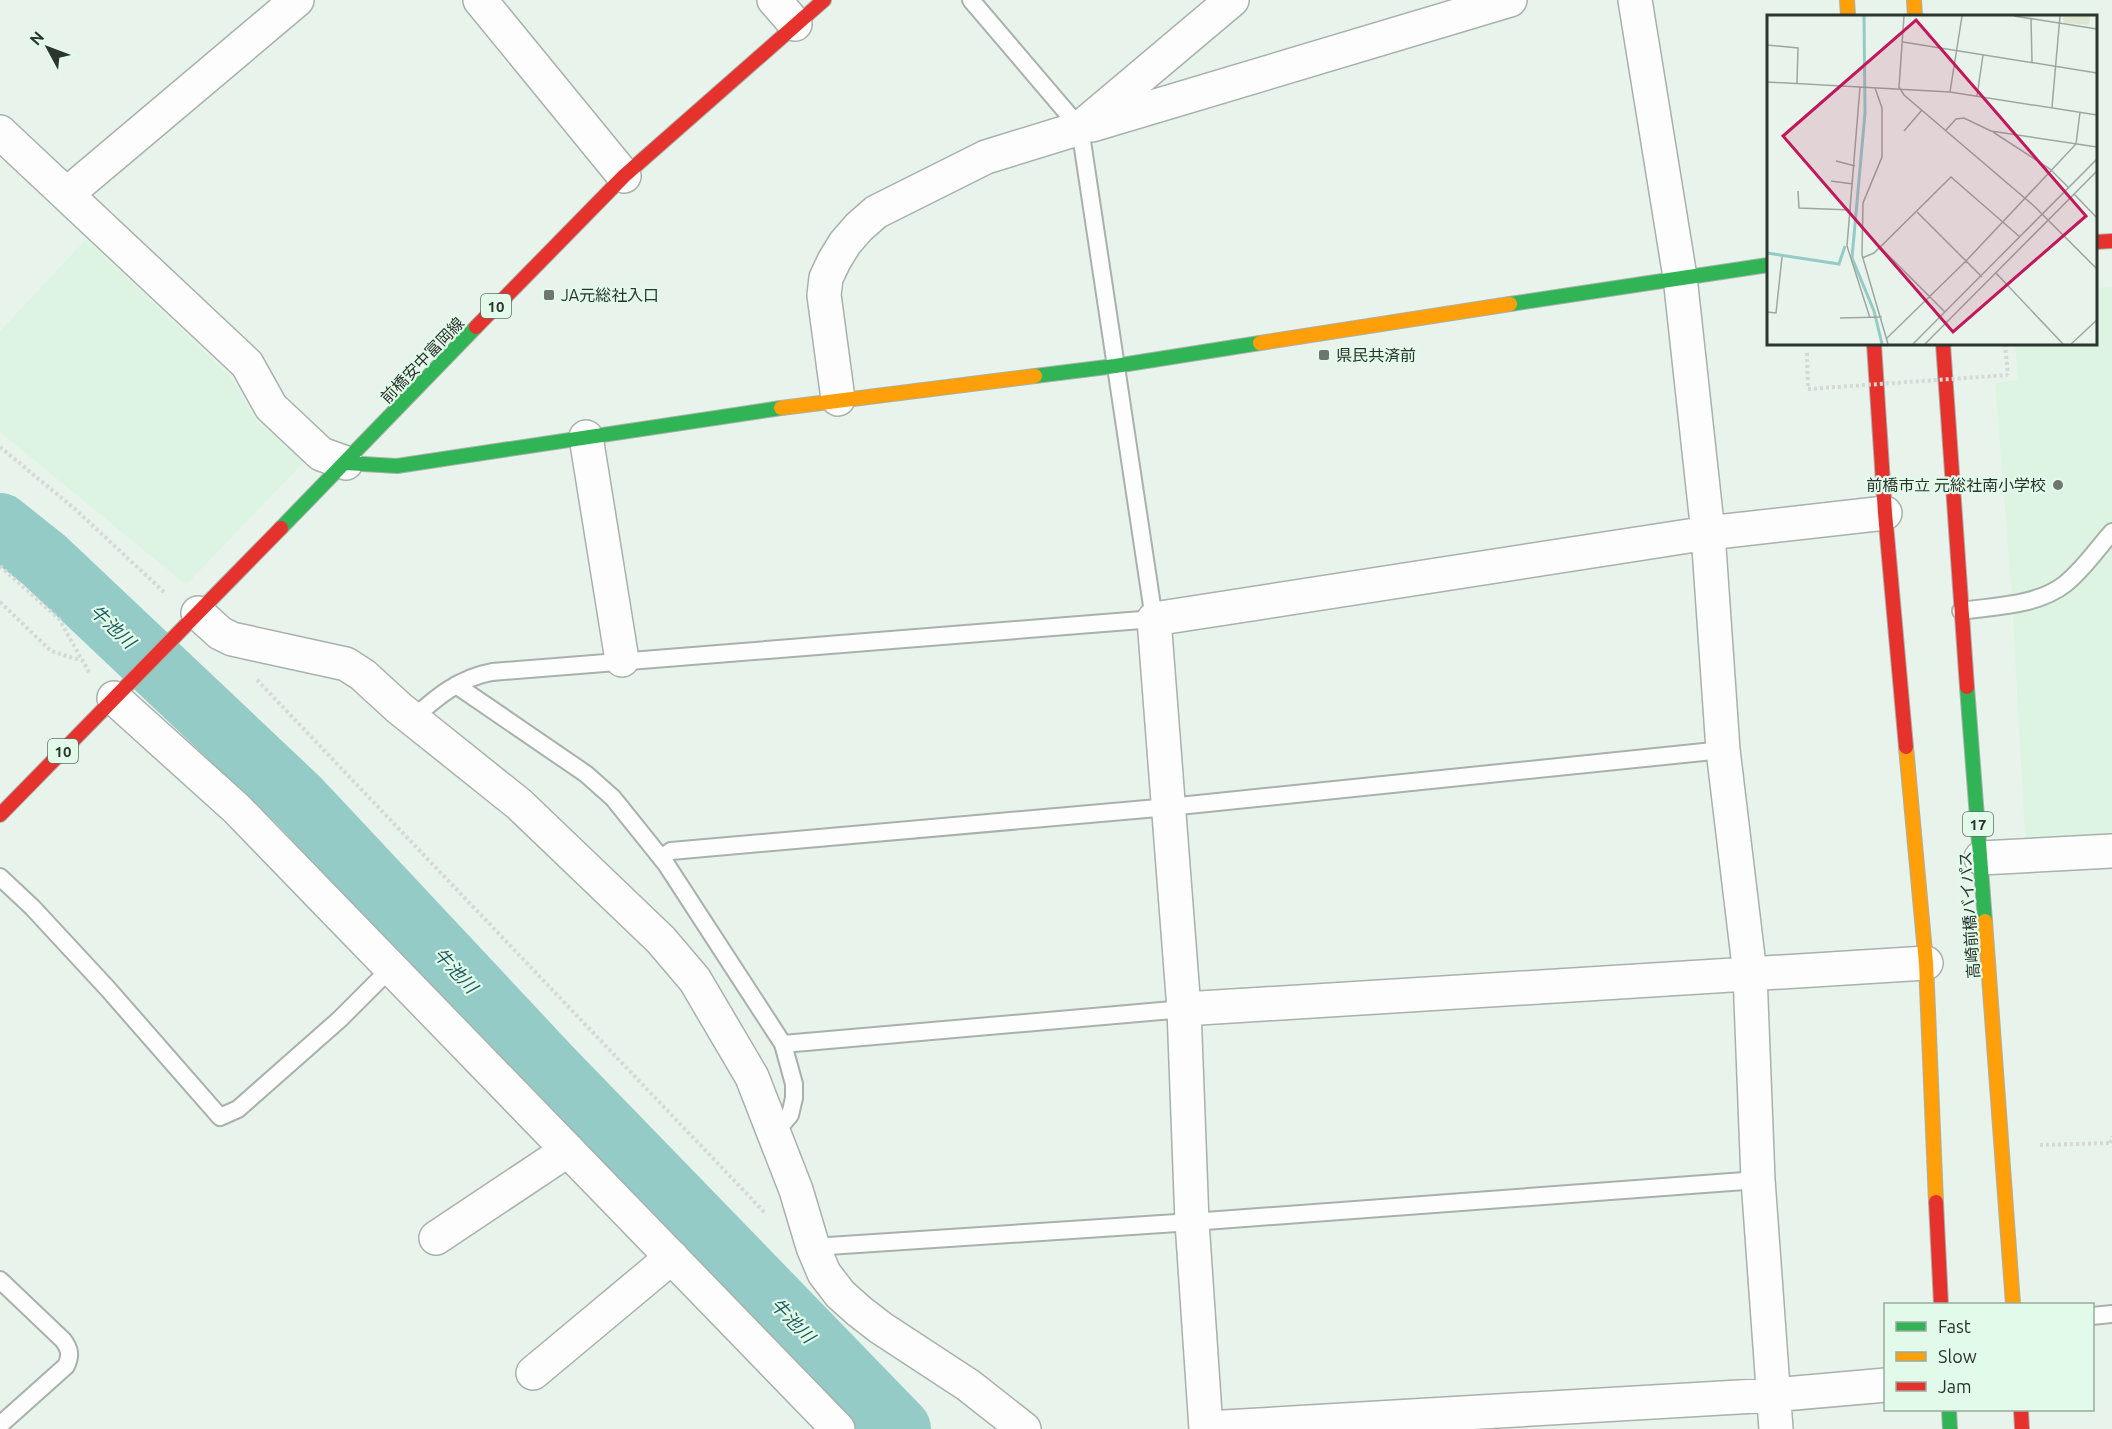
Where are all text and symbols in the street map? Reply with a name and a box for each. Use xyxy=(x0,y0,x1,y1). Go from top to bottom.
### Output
inset map xyxy=(1767,15,2097,345)
north arrow xyxy=(18,18,78,78)
text: N xyxy=(26,28,47,49)
place label: JA元総社入口 xyxy=(561,286,659,304)
marker: JA元総社入口 xyxy=(542,288,556,302)
road number: 10 xyxy=(481,294,511,318)
street label: 前橋安中富岡線 xyxy=(377,313,467,407)
place label: 県民共済前 xyxy=(1336,346,1416,364)
marker: 県民共済前 xyxy=(1317,348,1331,362)
place label: 前橋市立 元総社南小学校 xyxy=(1866,476,2046,494)
marker: 前橋市立 元総社南小学校 xyxy=(2051,478,2065,492)
water label: 牛池川 xyxy=(86,600,141,653)
road number: 10 xyxy=(48,739,78,763)
road number: 17 xyxy=(1963,812,1993,836)
street label: 高崎前橋バイパス xyxy=(1956,851,1982,979)
water label: 牛池川 xyxy=(430,943,483,998)
water label: 牛池川 xyxy=(767,1294,820,1348)
legend xyxy=(1884,1303,2094,1411)
text: Fast xyxy=(1938,1316,1971,1336)
text: Slow xyxy=(1938,1346,1977,1366)
text: Jam xyxy=(1938,1376,1972,1396)

